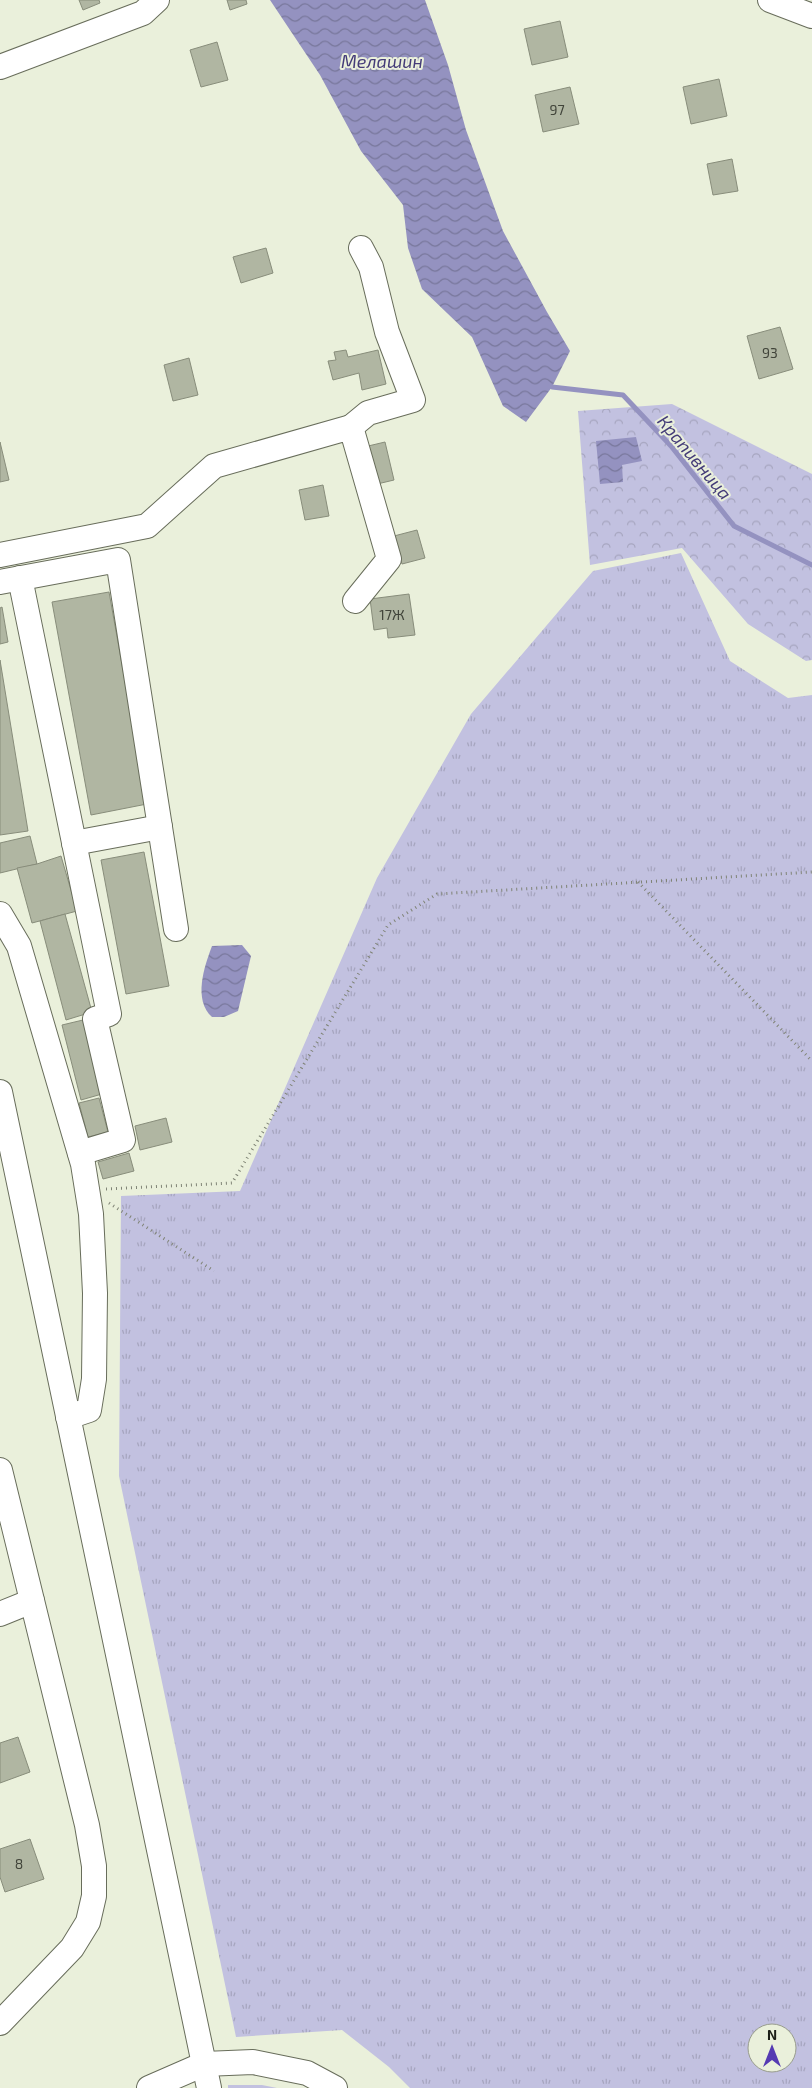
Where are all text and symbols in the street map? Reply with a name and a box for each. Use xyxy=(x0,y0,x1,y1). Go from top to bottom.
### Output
water label: Мелашин xyxy=(341,50,423,72)
house number: 97 xyxy=(549,101,565,118)
house number: 93 xyxy=(762,344,778,361)
water label: Крапивница xyxy=(653,410,737,504)
house number: 17Ж xyxy=(379,606,405,623)
house number: 8 xyxy=(15,1855,23,1872)
north arrow xyxy=(747,2023,797,2073)
text: N xyxy=(767,2026,777,2043)

